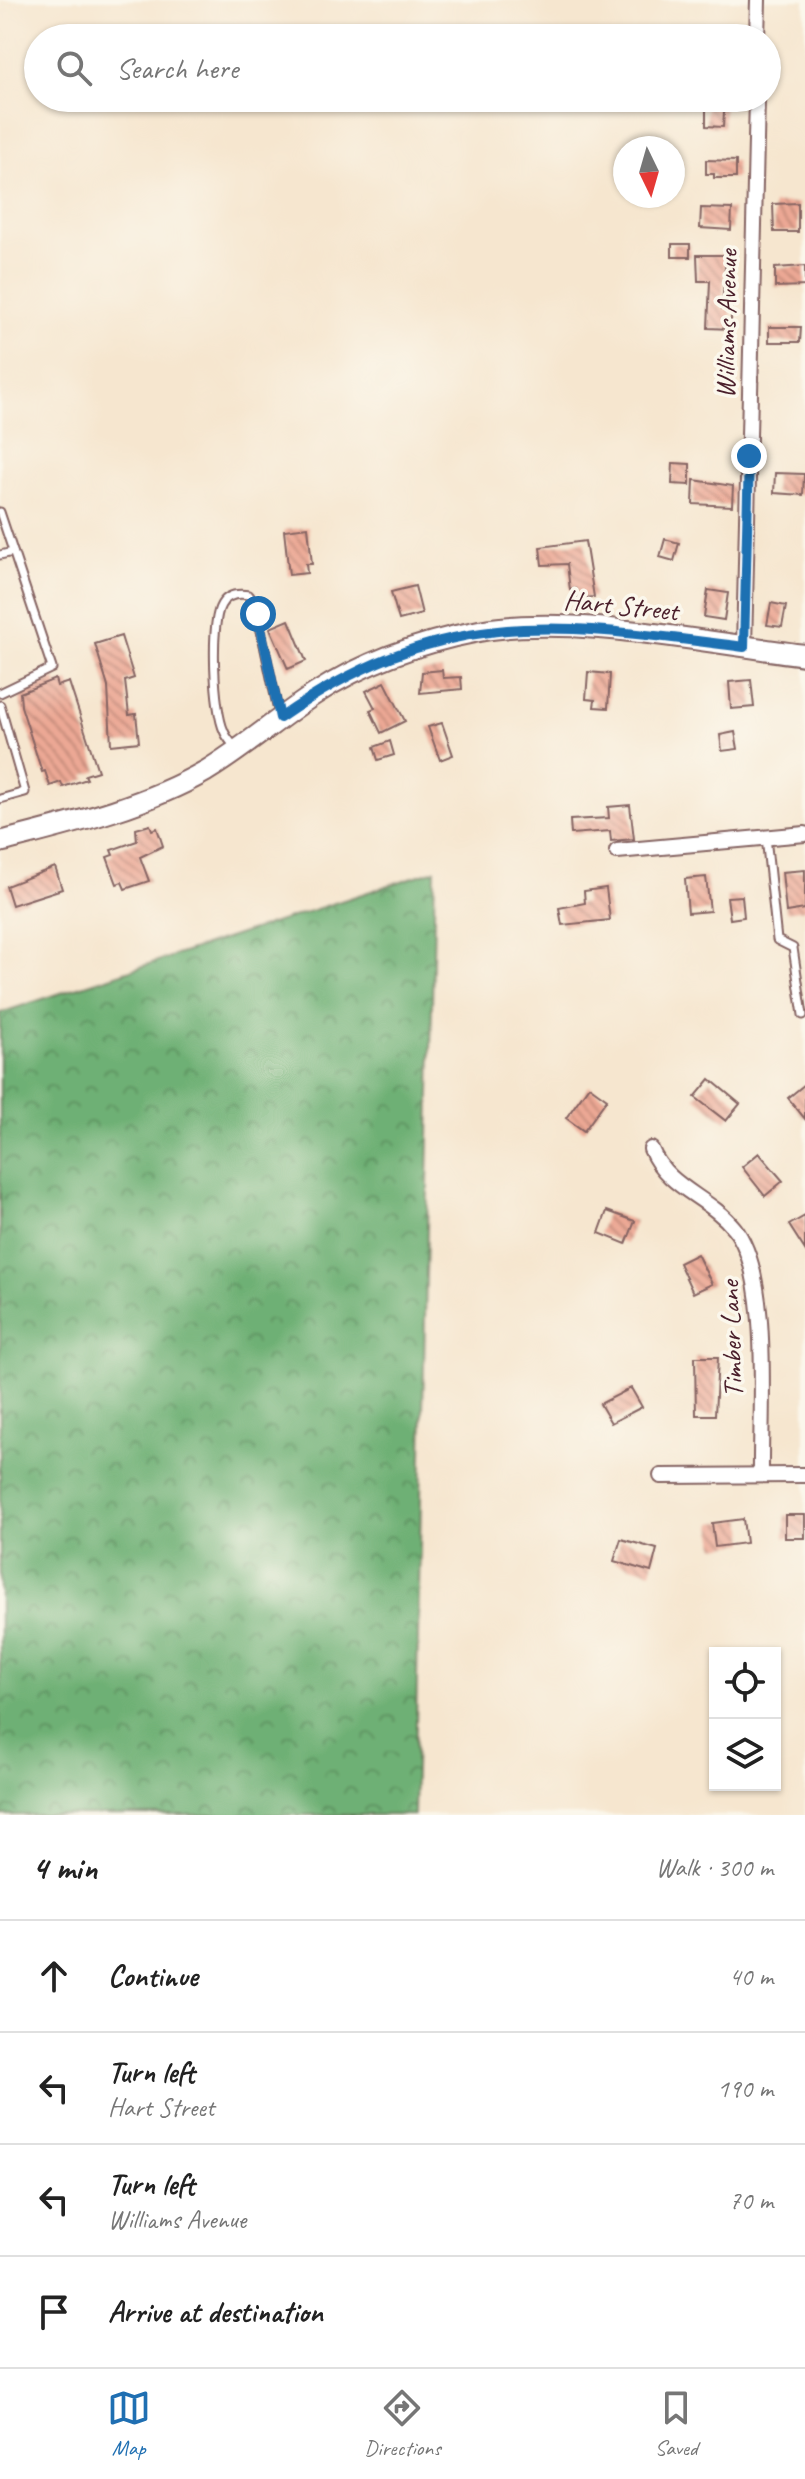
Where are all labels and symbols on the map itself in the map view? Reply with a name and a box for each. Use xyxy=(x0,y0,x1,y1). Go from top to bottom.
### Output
north arrow xyxy=(613,136,685,208)
street label: Williams Avenue xyxy=(707,247,745,399)
route end xyxy=(731,438,767,474)
street label: Hart Street xyxy=(562,582,682,629)
route start xyxy=(240,596,276,632)
street label: Timber Lane xyxy=(711,1278,751,1398)

